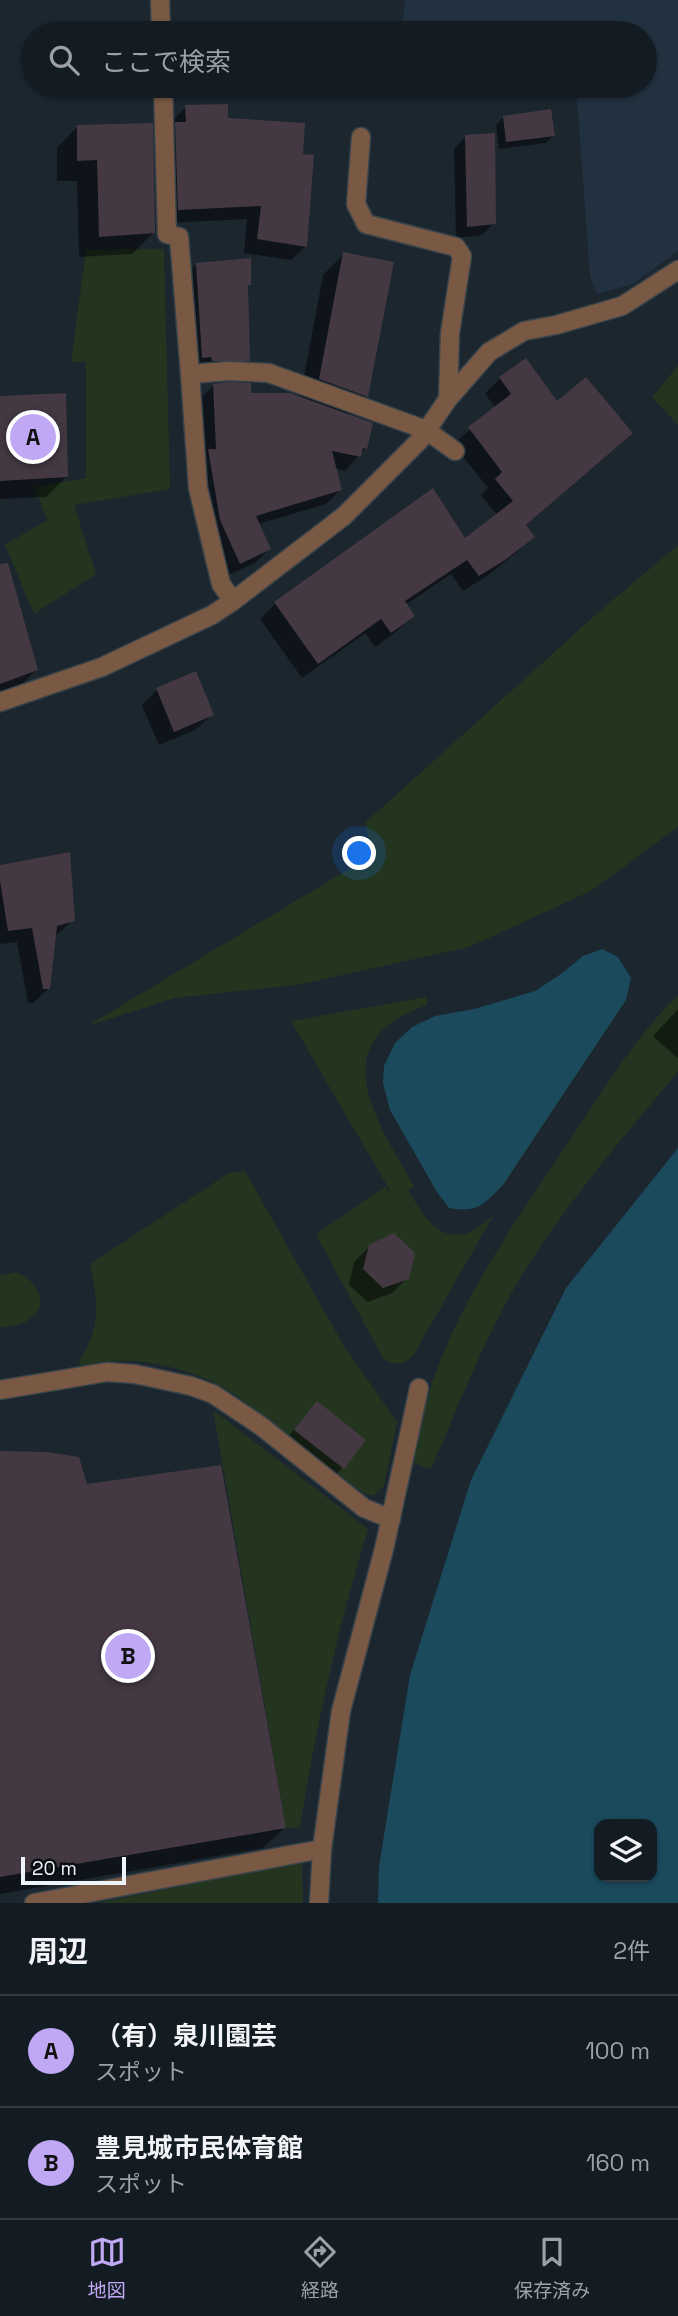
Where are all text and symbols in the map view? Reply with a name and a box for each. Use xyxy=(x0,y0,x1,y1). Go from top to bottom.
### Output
search box xyxy=(21,21,657,98)
icon: search xyxy=(45,41,83,79)
text: ここで検索 xyxy=(101,45,231,79)
pin: A xyxy=(10,411,56,463)
your location xyxy=(342,836,376,870)
pin: B xyxy=(105,1630,151,1682)
map controls xyxy=(594,1819,657,1882)
button: layers xyxy=(594,1819,657,1882)
scale bar xyxy=(21,1854,126,1886)
text: 20 m xyxy=(32,1856,77,1881)
text: 周辺 xyxy=(28,1932,88,1971)
text: 2件 xyxy=(613,1936,650,1966)
text: （有）泉川園芸 xyxy=(95,2019,277,2053)
text: A xyxy=(44,2036,58,2066)
text: 100 m xyxy=(585,2036,650,2066)
text: スポット xyxy=(95,2057,187,2087)
text: 豊見城市民体育館 xyxy=(95,2131,303,2165)
text: B xyxy=(43,2148,59,2178)
text: 160 m xyxy=(586,2148,650,2178)
text: スポット xyxy=(95,2169,187,2199)
tab: 地図 xyxy=(88,2233,126,2303)
tab: 経路 xyxy=(301,2233,339,2303)
tab: 保存済み xyxy=(514,2233,590,2303)

